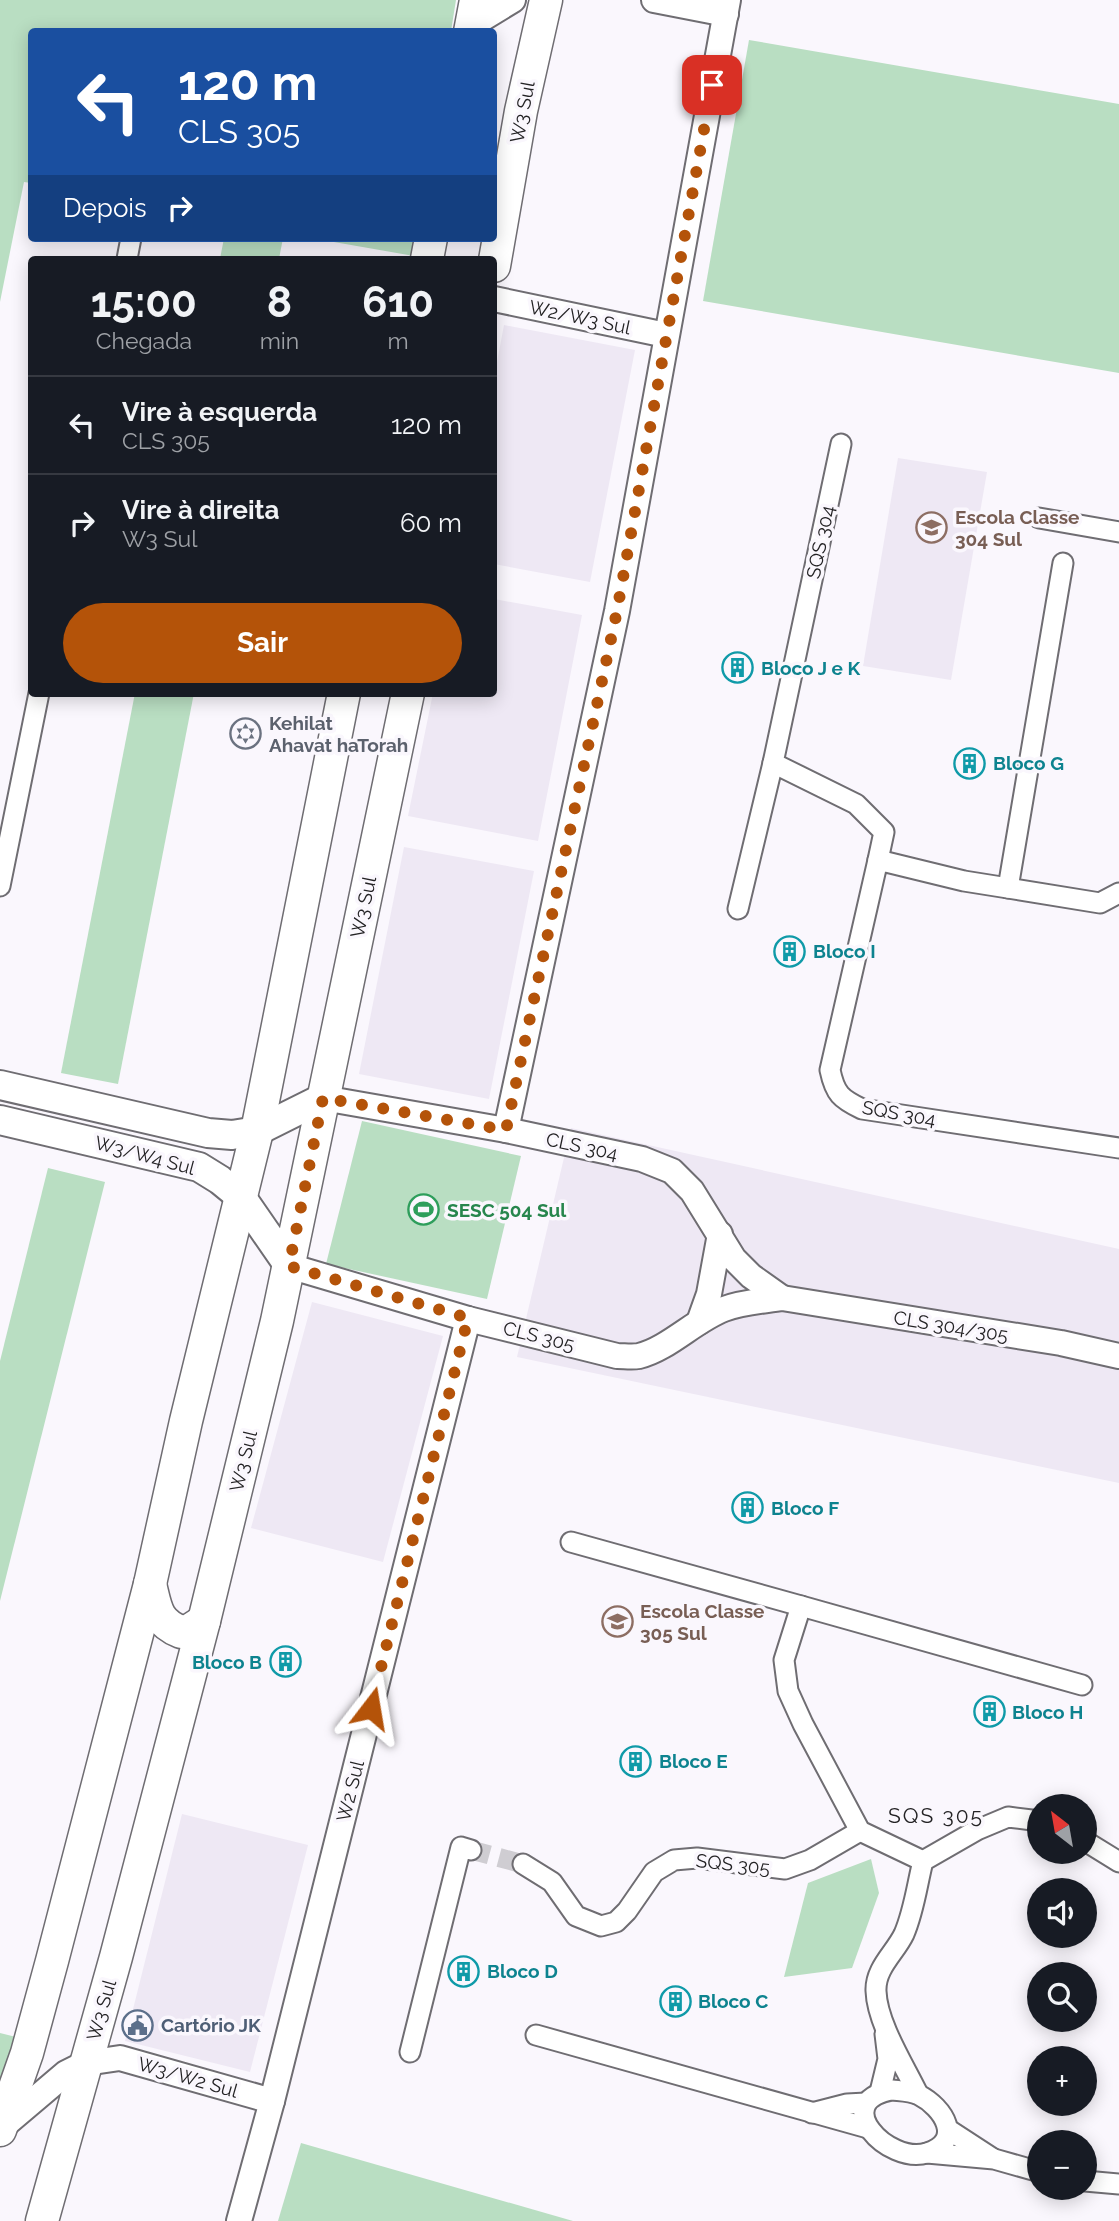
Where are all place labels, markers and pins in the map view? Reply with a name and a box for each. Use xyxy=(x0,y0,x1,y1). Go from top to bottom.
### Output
pin xyxy=(682,55,742,115)
place label: Escola Classe 304 Sul xyxy=(955,506,1080,550)
school or university icon: Escola Classe 304 Sul xyxy=(915,511,949,545)
building icon: Bloco J e K xyxy=(721,651,755,685)
place label: Bloco J e K xyxy=(761,657,860,679)
place label: Kehilat Ahavat haTorah xyxy=(269,712,408,756)
synagogue icon: Kehilat Ahavat haTorah xyxy=(229,717,263,751)
building icon: Bloco G xyxy=(953,746,987,780)
place label: Bloco G xyxy=(993,752,1064,774)
building icon: Bloco I xyxy=(773,934,807,968)
place label: Bloco I xyxy=(813,940,876,962)
sports icon: SESC 504 Sul xyxy=(407,1193,441,1227)
place label: SESC 504 Sul xyxy=(447,1199,567,1221)
building icon: Bloco F xyxy=(731,1491,765,1525)
place label: Bloco F xyxy=(771,1497,839,1519)
place label: Escola Classe 305 Sul xyxy=(640,1600,765,1644)
school or university icon: Escola Classe 305 Sul xyxy=(600,1605,634,1639)
building icon: Bloco B xyxy=(268,1645,302,1679)
place label: Bloco B xyxy=(192,1651,262,1673)
building icon: Bloco H xyxy=(972,1695,1006,1729)
place label: Bloco H xyxy=(1012,1701,1083,1723)
building icon: Bloco E xyxy=(619,1744,653,1778)
place label: Bloco E xyxy=(659,1750,728,1772)
building icon: Bloco D xyxy=(447,1954,481,1988)
place label: Bloco D xyxy=(487,1960,558,1982)
building icon: Bloco C xyxy=(658,1984,692,2018)
place label: Bloco C xyxy=(698,1990,768,2012)
public building icon: Cartório JK xyxy=(121,2008,155,2042)
place label: Cartório JK xyxy=(161,2014,261,2036)

